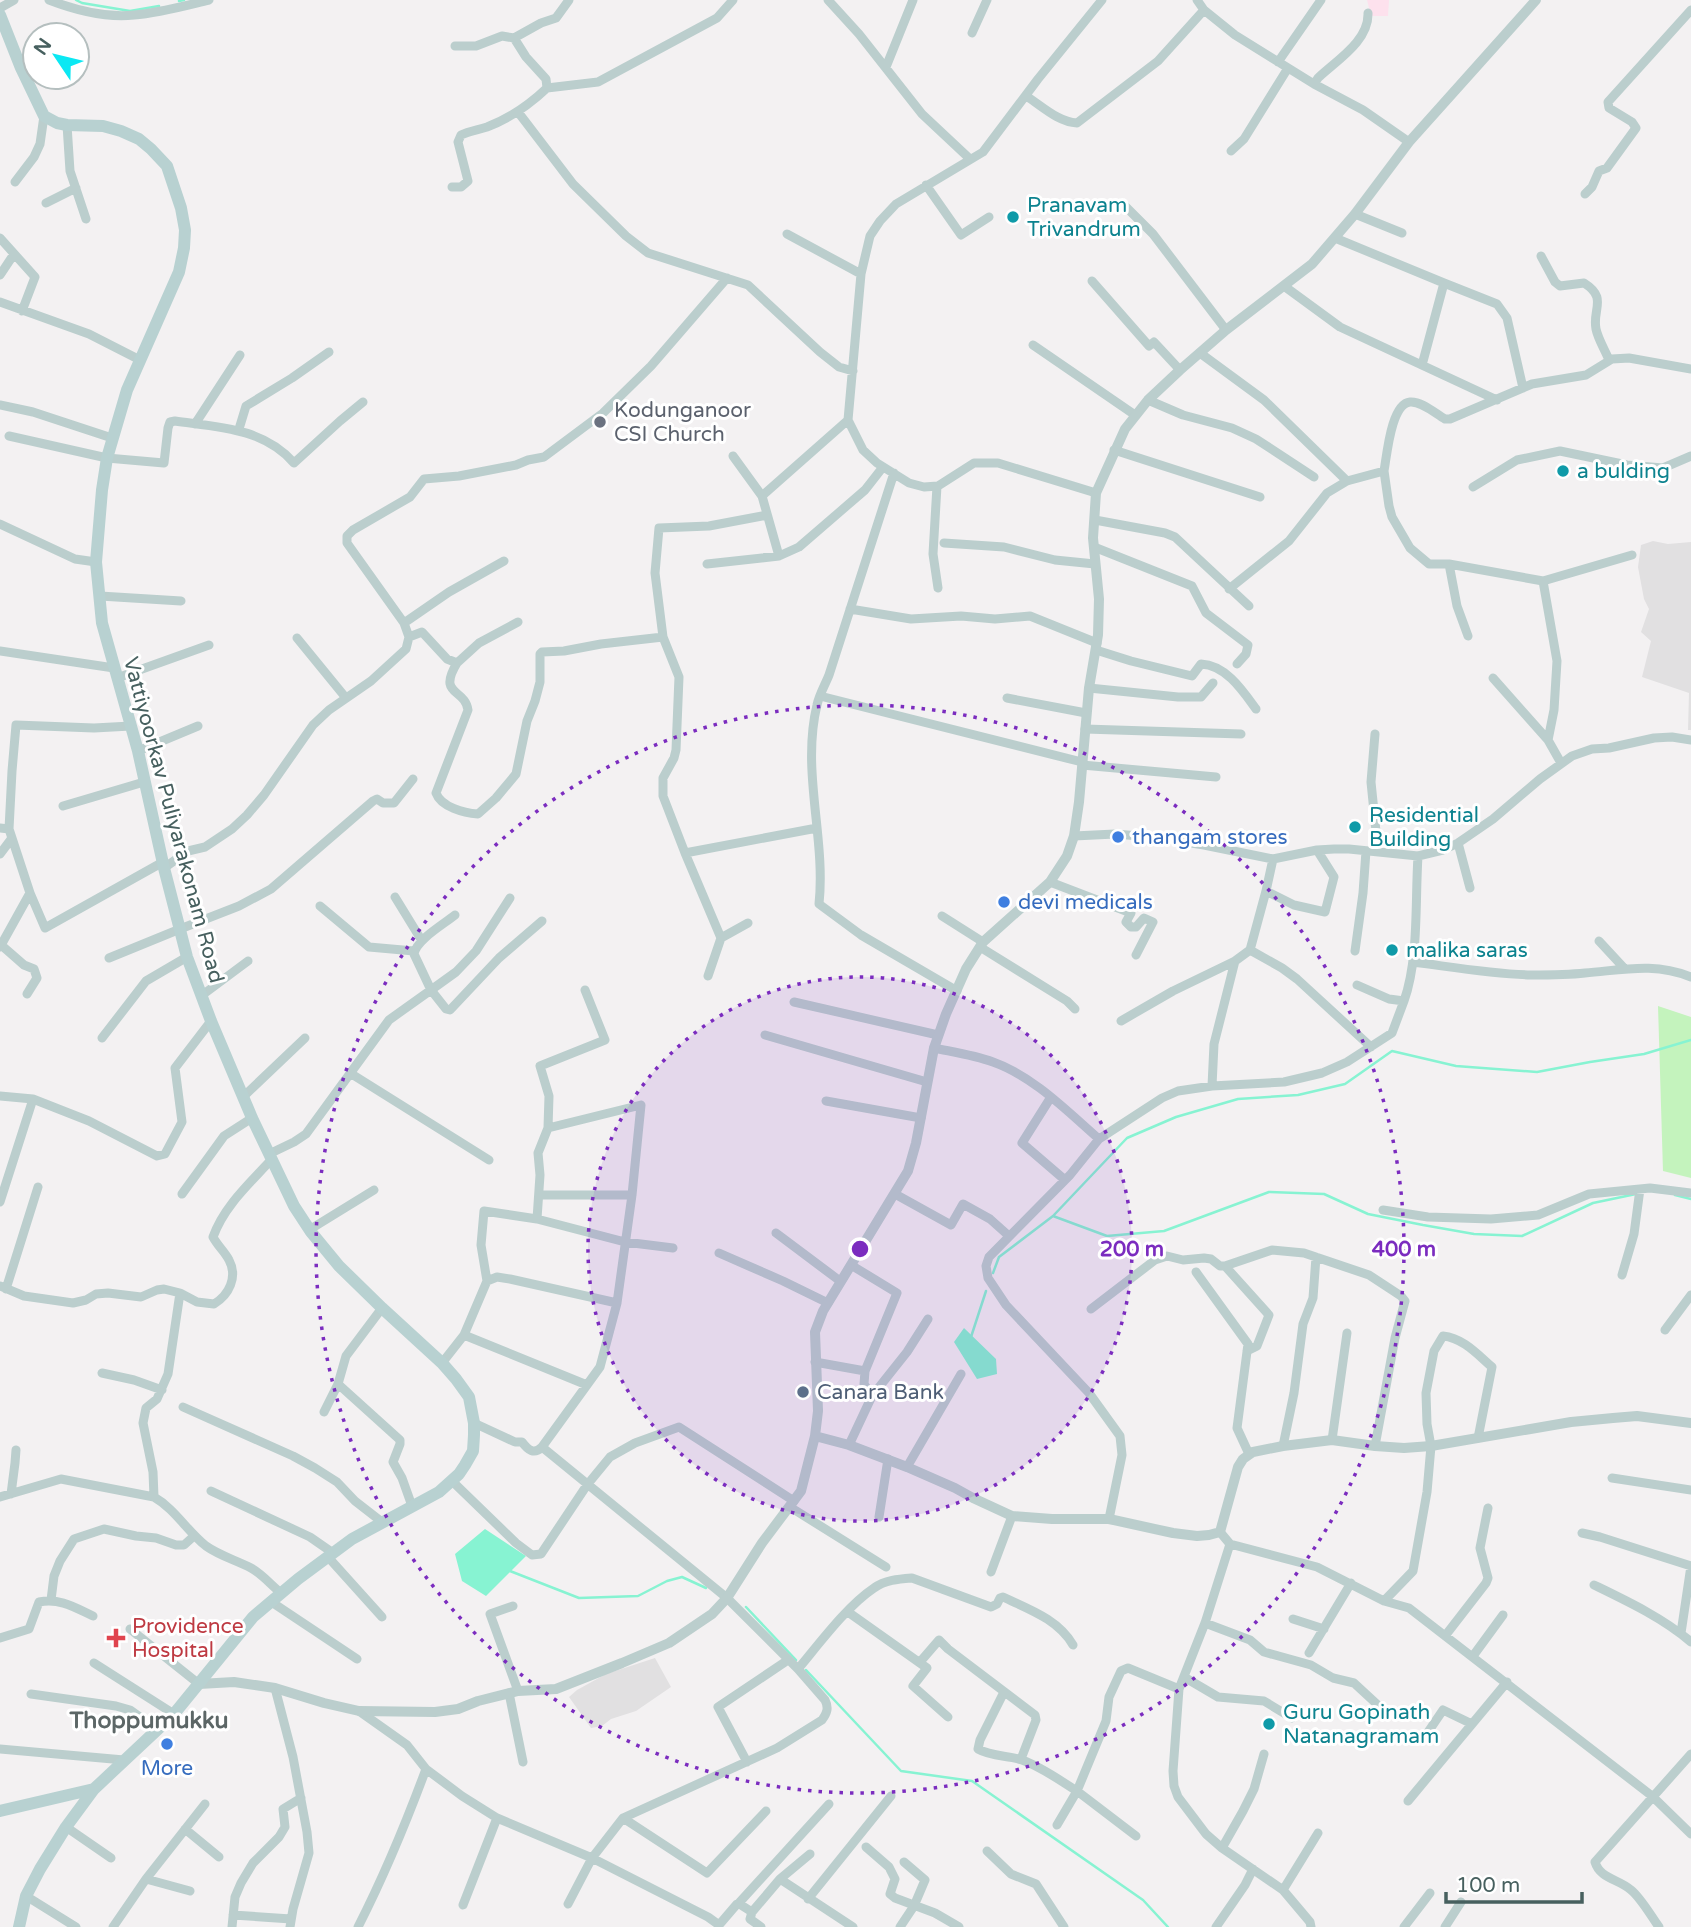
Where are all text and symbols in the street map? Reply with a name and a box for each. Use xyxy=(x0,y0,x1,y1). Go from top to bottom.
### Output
north arrow xyxy=(21,21,91,91)
text: N xyxy=(30,34,56,59)
place label: Pranavam Trivandrum xyxy=(1027,193,1141,242)
marker: Pranavam Trivandrum xyxy=(1005,209,1021,225)
place label: Kodunganoor CSI Church xyxy=(614,398,751,447)
marker: Kodunganoor CSI Church xyxy=(592,414,608,430)
place label: a bulding xyxy=(1577,459,1670,484)
marker: a bulding xyxy=(1555,463,1571,479)
street label: Vattiyoorkav Puliyarakonam Road xyxy=(118,654,229,986)
place label: Residential Building xyxy=(1369,803,1479,852)
marker: Residential Building xyxy=(1347,819,1363,835)
place label: thangam stores xyxy=(1132,825,1288,850)
marker: thangam stores xyxy=(1110,829,1126,845)
place label: devi medicals xyxy=(1018,890,1153,915)
marker: devi medicals xyxy=(996,894,1012,910)
place label: malika saras xyxy=(1406,938,1528,963)
marker: malika saras xyxy=(1384,942,1400,958)
centre of rings xyxy=(848,1237,872,1261)
text: 200 m xyxy=(1100,1237,1164,1262)
text: 400 m xyxy=(1372,1237,1436,1262)
place label: Canara Bank xyxy=(817,1380,944,1405)
marker: Canara Bank xyxy=(795,1384,811,1400)
place label: Providence Hospital xyxy=(132,1614,244,1663)
marker: Providence Hospital xyxy=(106,1628,126,1648)
place label: Guru Gopinath Natanagramam xyxy=(1283,1700,1439,1749)
district label: Thoppumukku xyxy=(69,1707,229,1735)
marker: Guru Gopinath Natanagramam xyxy=(1261,1716,1277,1732)
marker: More xyxy=(159,1736,175,1752)
place label: More xyxy=(141,1756,193,1781)
scale bar xyxy=(1446,1860,1582,1904)
text: 100 m xyxy=(1456,1873,1520,1898)

